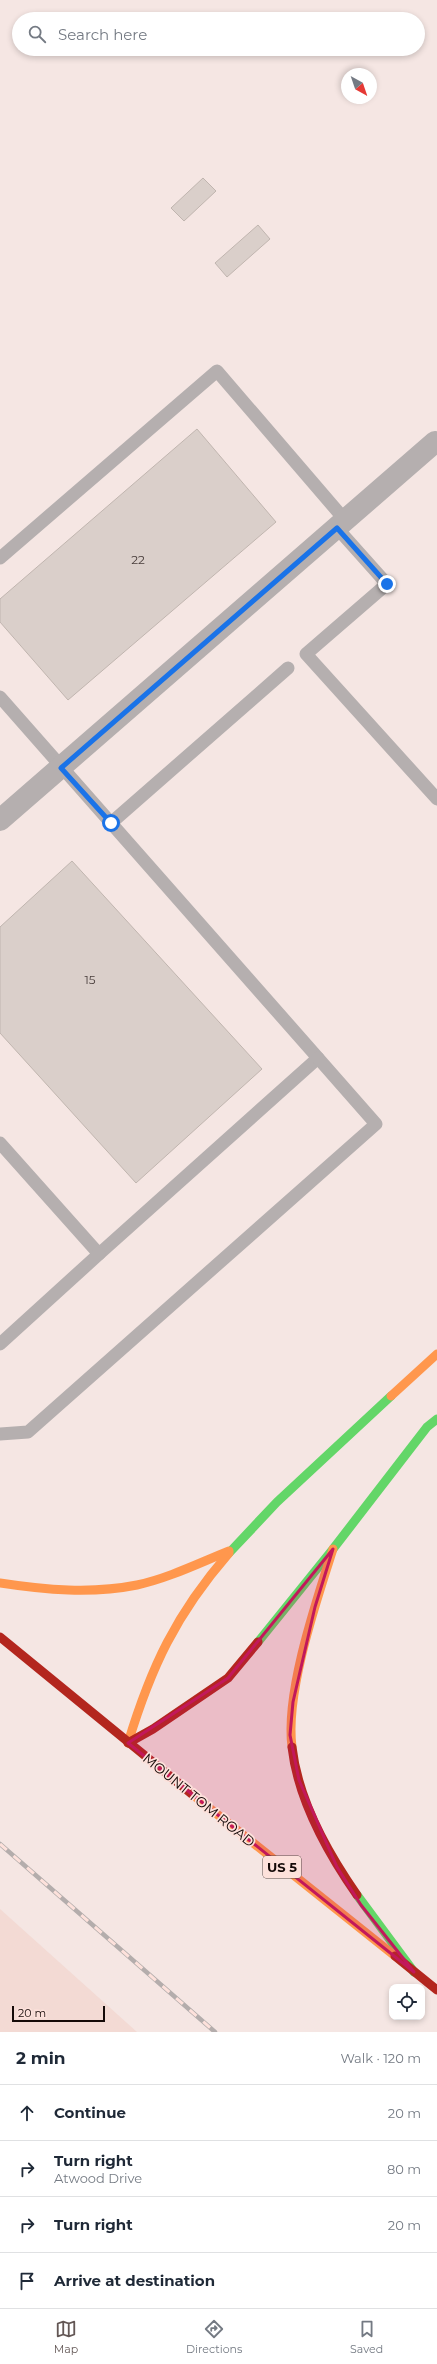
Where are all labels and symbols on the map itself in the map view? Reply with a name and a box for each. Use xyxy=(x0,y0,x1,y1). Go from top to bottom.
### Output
north arrow xyxy=(341,68,377,104)
house number: 22 xyxy=(131,552,145,567)
route end xyxy=(378,575,396,593)
route start xyxy=(102,814,120,832)
house number: 15 xyxy=(84,972,96,987)
street label: MOUNT TOM ROAD xyxy=(139,1749,259,1851)
road number: US 5 xyxy=(263,1856,301,1878)
scale bar xyxy=(12,2004,105,2023)

